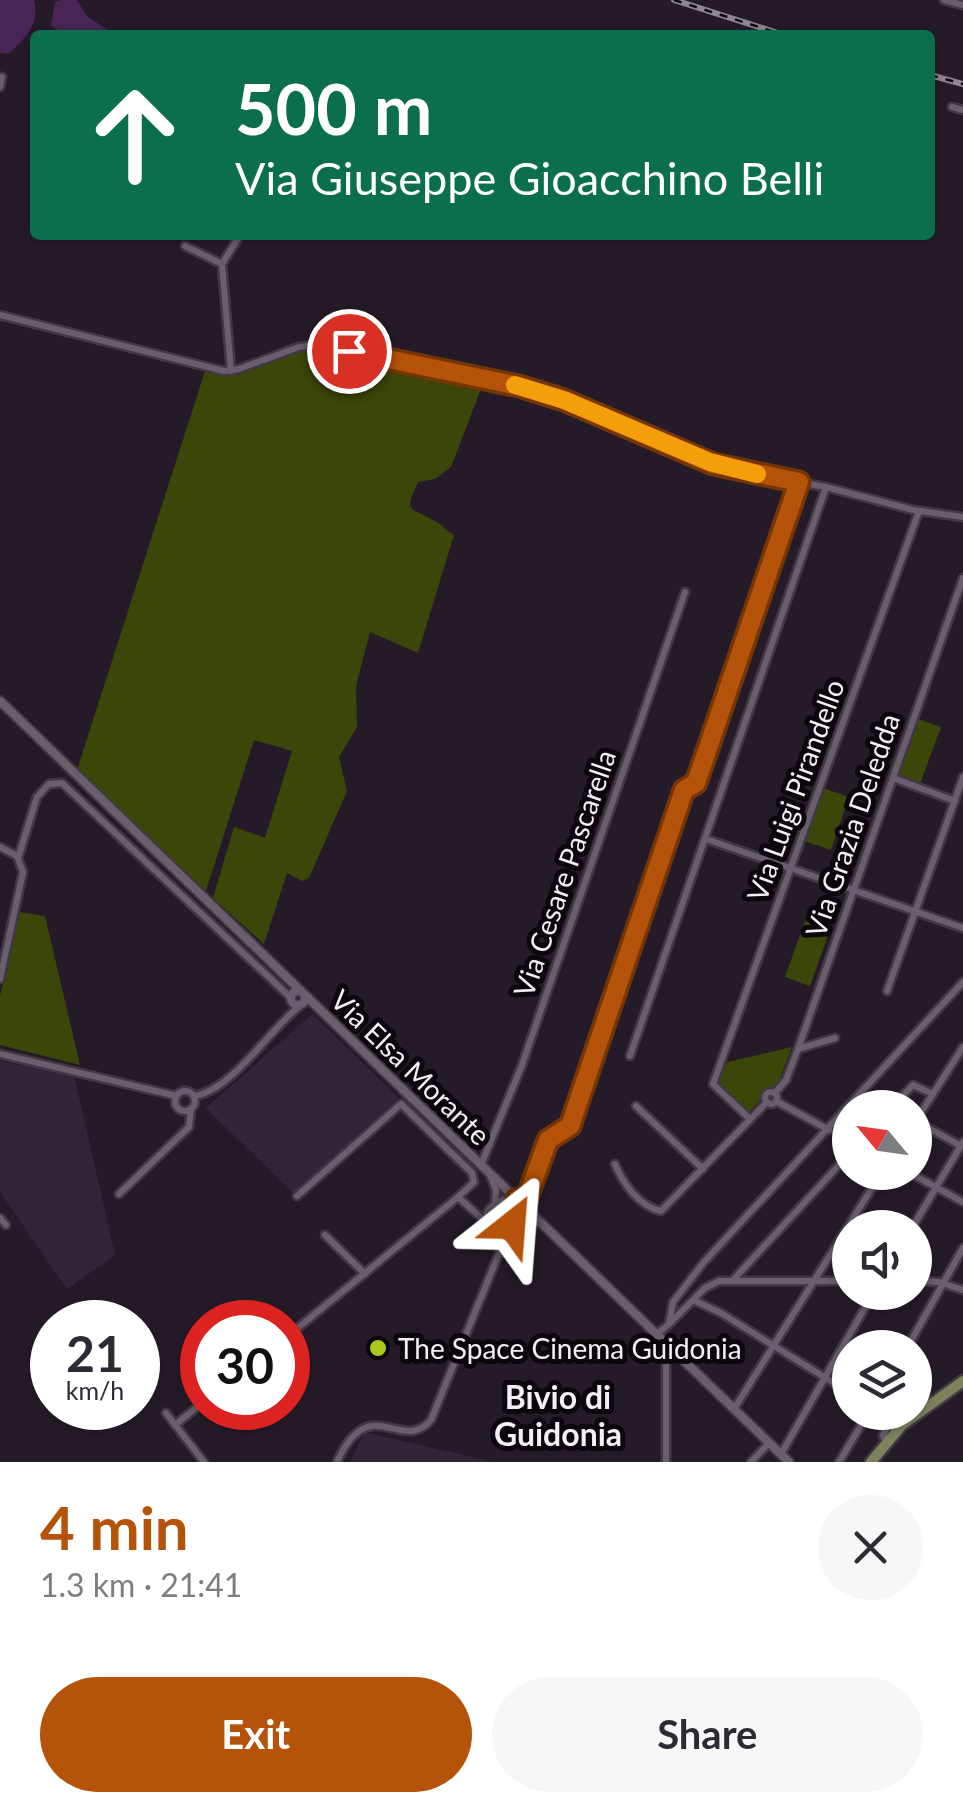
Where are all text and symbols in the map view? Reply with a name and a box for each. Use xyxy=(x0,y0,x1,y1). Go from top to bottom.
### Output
text: 500 m xyxy=(235,66,432,150)
icon: ahead xyxy=(70,70,200,200)
text: Via Giuseppe Gioacchino Belli xyxy=(235,151,824,205)
pin xyxy=(307,309,392,394)
icon: arrive xyxy=(322,324,377,379)
street label: Via Luigi Pirandello xyxy=(739,674,851,906)
street label: Via Grazia Deledda xyxy=(798,709,906,941)
street label: Via Cesare Pascarella xyxy=(506,745,622,1001)
street label: Via Elsa Morante xyxy=(324,982,498,1152)
north arrow xyxy=(832,1090,932,1190)
map controls xyxy=(832,1090,932,1430)
position arrow xyxy=(460,1173,564,1277)
button: sound xyxy=(832,1210,932,1310)
speed limit sign: 30 xyxy=(180,1300,310,1430)
text: 21 xyxy=(66,1323,124,1383)
button: layers xyxy=(832,1330,932,1430)
place label: The Space Cinema Guidonia xyxy=(398,1331,742,1365)
marker: The Space Cinema Guidonia xyxy=(367,1337,389,1359)
text: km/h xyxy=(66,1375,124,1405)
district label: Bivio di Guidonia xyxy=(494,1377,622,1453)
text: 4 min xyxy=(40,1491,189,1563)
button: close xyxy=(818,1495,923,1600)
text: 1.3 km · 21:41 xyxy=(40,1565,242,1604)
button: Exit xyxy=(40,1677,472,1792)
button: Share xyxy=(492,1677,923,1792)

